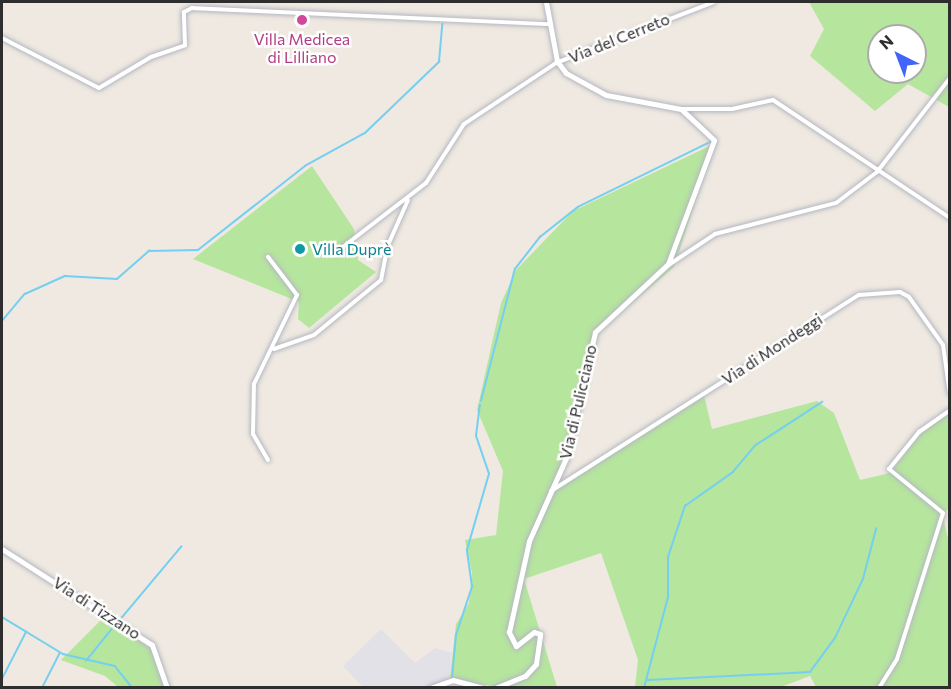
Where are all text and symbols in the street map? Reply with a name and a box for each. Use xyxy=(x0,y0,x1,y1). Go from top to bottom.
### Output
street label: Via del Cerreto xyxy=(566,9,672,67)
marker: Villa Medicea di Lilliano xyxy=(295,13,309,27)
north arrow xyxy=(867,24,927,84)
place label: Villa Medicea di Lilliano xyxy=(254,29,350,67)
text: N xyxy=(875,31,897,53)
place label: Villa Duprè xyxy=(312,239,391,259)
marker: Villa Duprè xyxy=(293,242,307,256)
street label: Via di Mondeggi xyxy=(718,309,826,389)
street label: Via di Pulicciano xyxy=(555,343,601,461)
street label: Via di Tizzano xyxy=(50,573,144,643)

